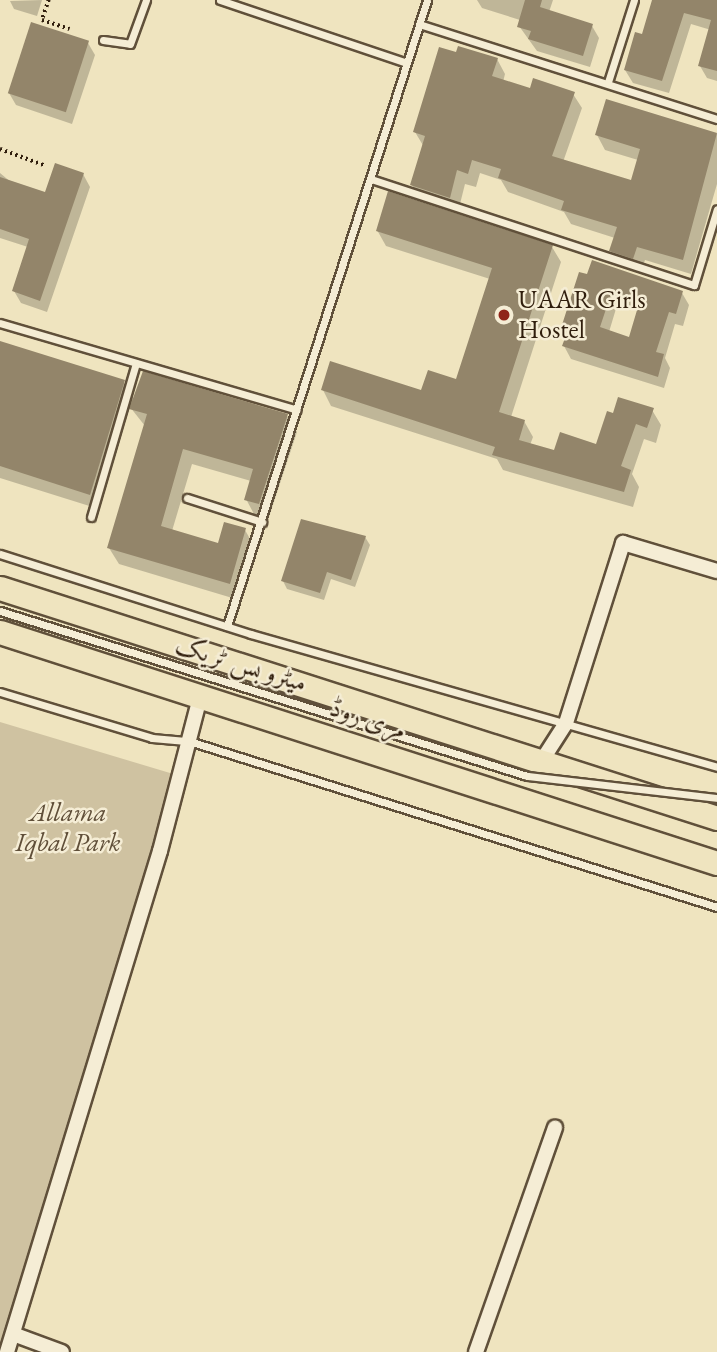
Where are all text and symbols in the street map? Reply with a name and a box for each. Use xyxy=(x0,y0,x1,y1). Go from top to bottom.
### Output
place label: UAAR Girls Hostel xyxy=(518,284,646,346)
marker: UAAR Girls Hostel xyxy=(496,307,512,323)
street label: میٹرو بس ٹریک xyxy=(172,629,310,699)
street label: مری روڈ xyxy=(326,692,410,746)
park label: Allama Iqbal Park xyxy=(15,797,121,858)

